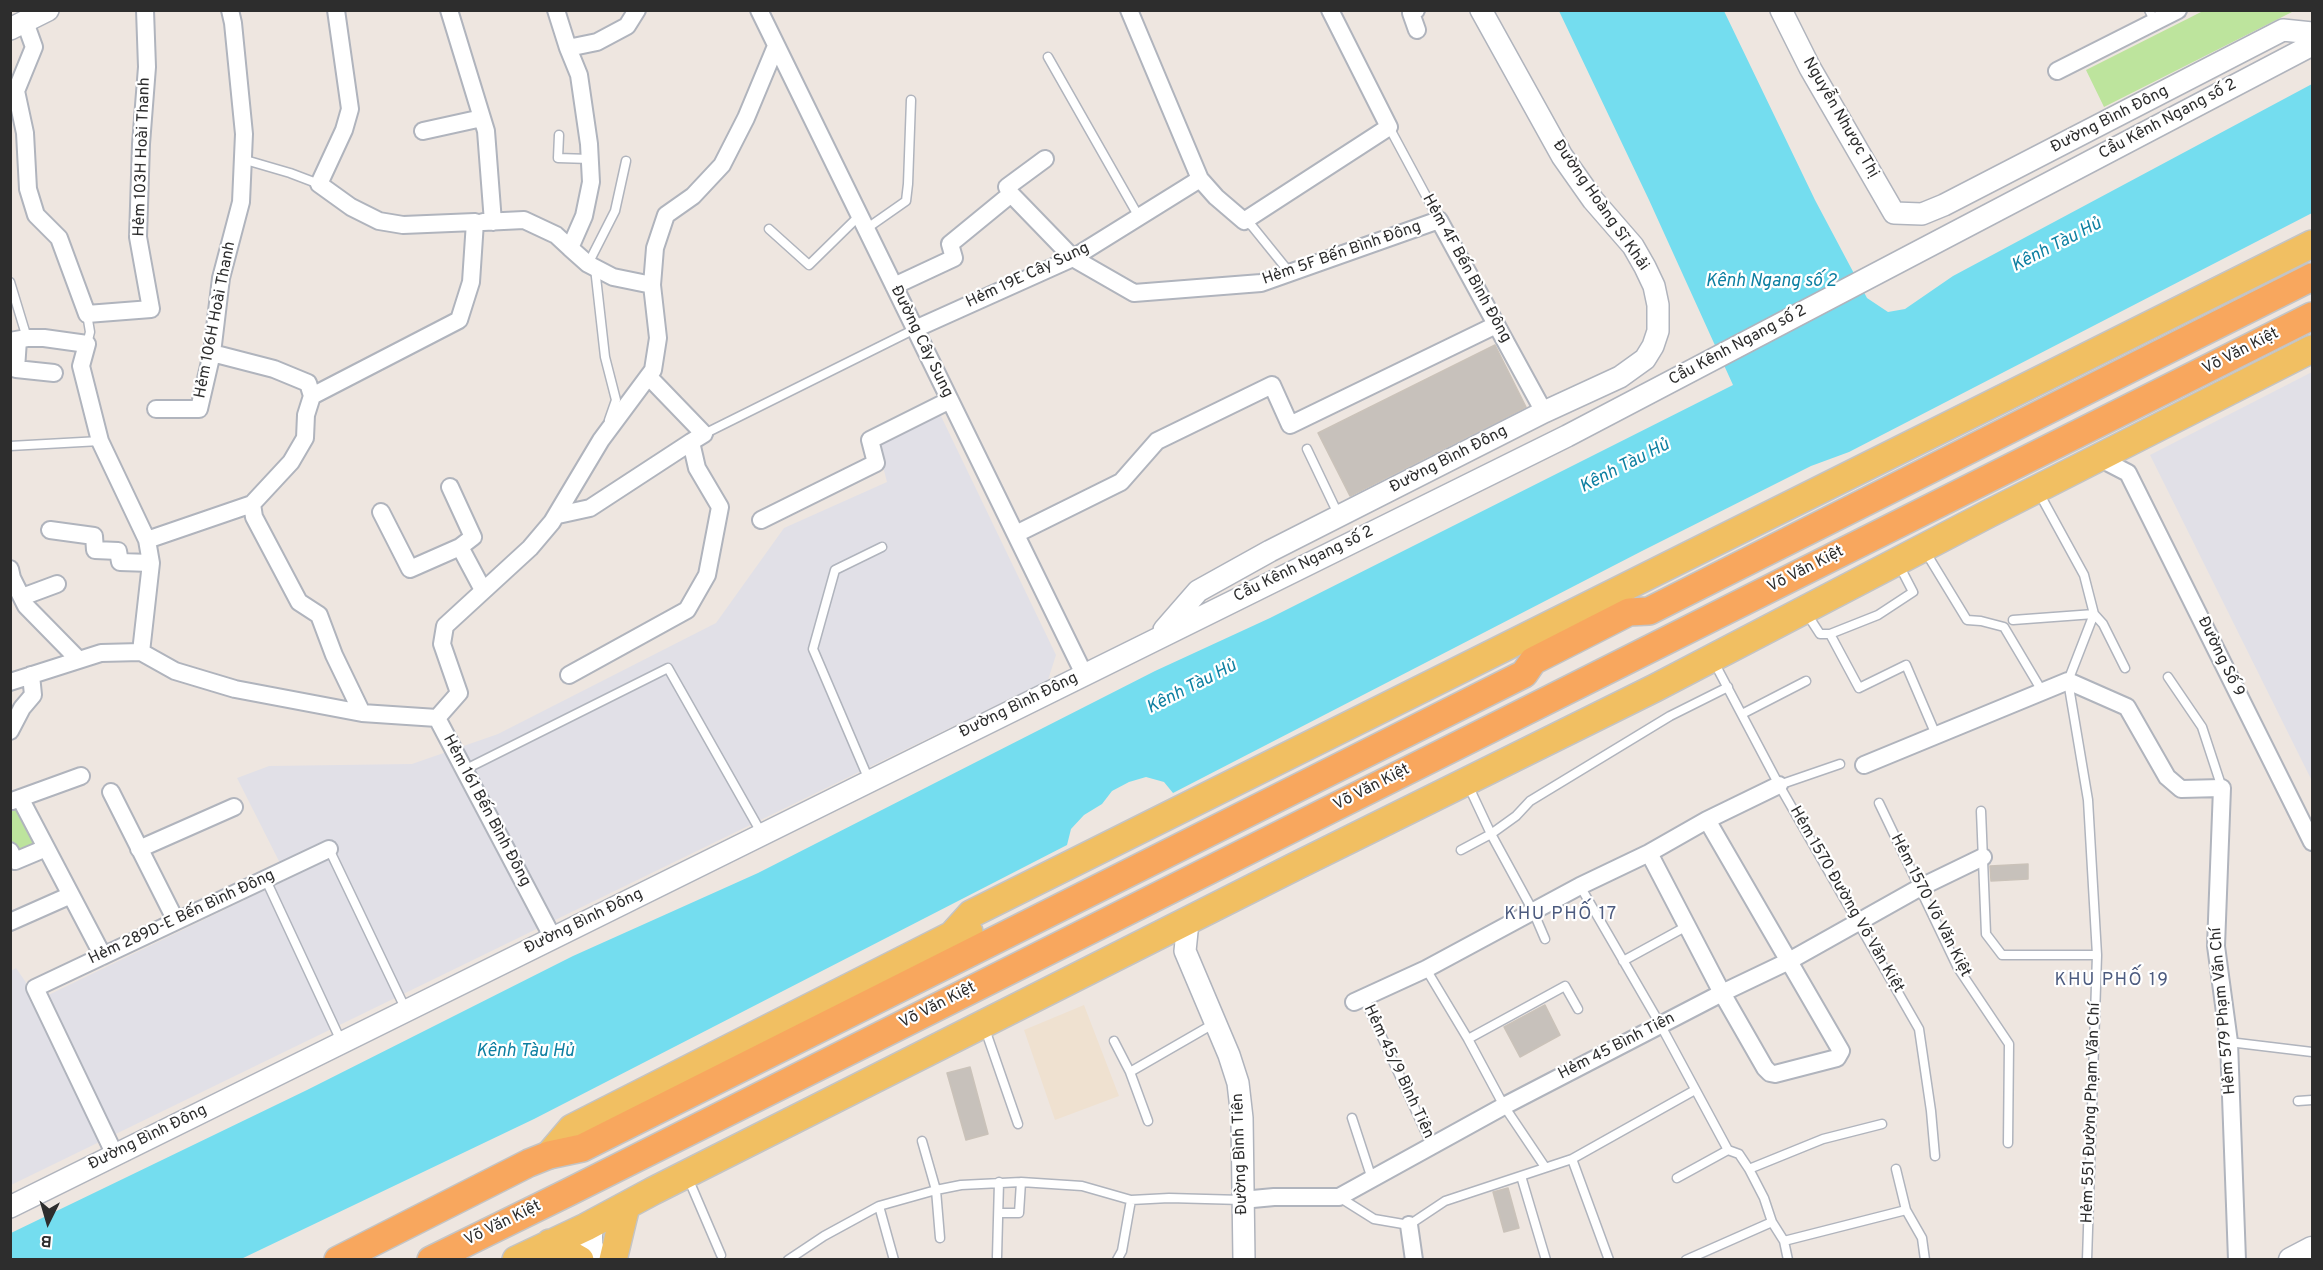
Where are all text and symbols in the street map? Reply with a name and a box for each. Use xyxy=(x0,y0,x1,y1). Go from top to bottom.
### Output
street label: Nguyễn Nhược Thị xyxy=(1798,54,1882,182)
street label: Cầu Kênh Ngang số 2 xyxy=(2096,76,2240,164)
street label: Hẻm 103H Hoài Thanh xyxy=(131,77,155,237)
street label: Đường Bình Đông xyxy=(2048,82,2172,158)
street label: Đường Hoàng Sĩ Khải xyxy=(1548,137,1652,275)
street label: Hẻm 4F Bến Bình Đông xyxy=(1417,191,1515,347)
water label: Kênh Tàu Hủ xyxy=(2008,214,2106,278)
street label: Hẻm 5F Bến Bình Đông xyxy=(1260,218,1424,290)
street label: Hẻm 19E Cây Sung xyxy=(963,239,1093,313)
street label: Hẻm 106H Hoài Thanh xyxy=(191,240,241,400)
water label: Kênh Ngang số 2 xyxy=(1706,271,1836,293)
street label: Đường Cây Sung xyxy=(886,283,956,401)
street label: Cầu Kênh Ngang số 2 xyxy=(1666,302,1810,390)
street label: Võ Văn Kiệt xyxy=(2200,325,2282,379)
street label: Đường Bình Đông xyxy=(1387,422,1511,498)
water label: Kênh Tàu Hủ xyxy=(1576,435,1674,499)
street label: Cầu Kênh Ngang số 2 xyxy=(1231,523,1377,607)
street label: Võ Văn Kiệt xyxy=(1765,543,1847,597)
street label: Đường Số 9 xyxy=(2192,614,2248,700)
water label: Kênh Tàu Hủ xyxy=(1143,656,1241,720)
street label: Đường Bình Đông xyxy=(957,669,1081,743)
street label: Hẻm 161 Bến Bình Đông xyxy=(438,732,534,890)
street label: Võ Văn Kiệt xyxy=(1331,761,1413,815)
street label: Hẻm 1570 Đường Võ Văn Kiệt xyxy=(1785,803,1907,997)
street label: Hẻm 1570 Võ Văn Kiệt xyxy=(1886,831,1974,981)
street label: Hẻm 289D-E Bến Bình Đông xyxy=(86,866,278,970)
street label: Đường Bình Đông xyxy=(522,885,646,959)
district label: KHU PHỐ 17 xyxy=(1504,904,1618,926)
street label: Hẻm 579 Phạm Văn Chí xyxy=(2207,927,2241,1095)
district label: KHU PHỐ 19 xyxy=(2055,970,2169,992)
street label: Võ Văn Kiệt xyxy=(897,979,979,1033)
street label: Hẻm 45/9 Bình Tiên xyxy=(1359,1002,1437,1142)
street label: Hẻm 551 Đường Phạm Văn Chí xyxy=(2079,1002,2105,1224)
street label: Hẻm 45 Bình Tiên xyxy=(1555,1009,1679,1085)
water label: Kênh Tàu Hủ xyxy=(476,1041,574,1063)
street label: Đường Bình Tiên xyxy=(1229,1093,1253,1215)
street label: Đường Bình Đông xyxy=(86,1101,210,1175)
north arrow xyxy=(18,1192,78,1252)
street label: Võ Văn Kiệt xyxy=(462,1197,544,1251)
text: B xyxy=(40,1229,53,1250)

